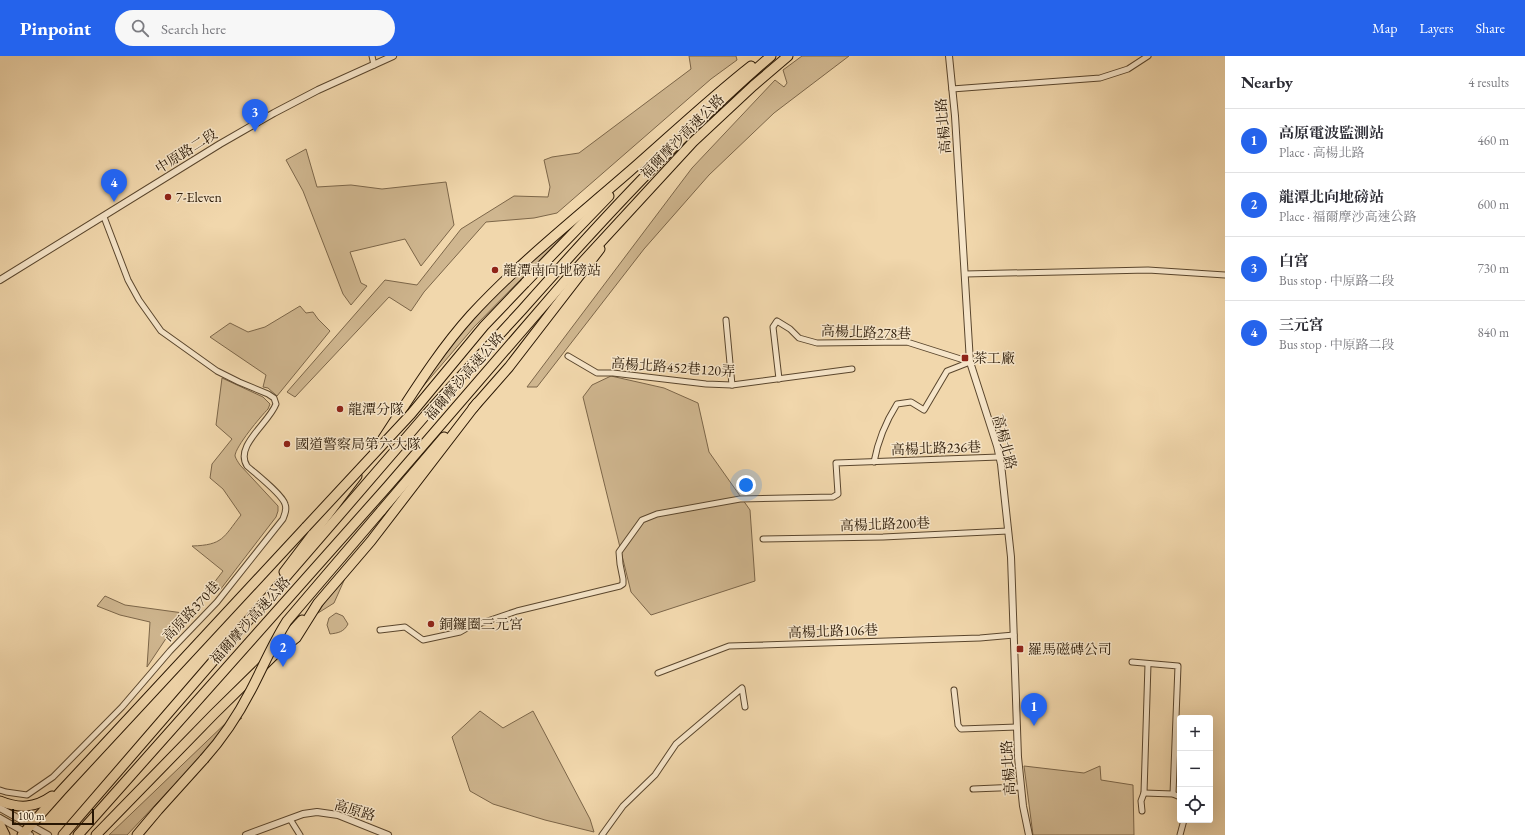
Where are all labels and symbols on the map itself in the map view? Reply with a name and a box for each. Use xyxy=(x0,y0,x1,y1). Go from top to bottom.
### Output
street label: 福爾摩沙高速公路 xyxy=(636,90,728,182)
street label: 高楊北路 xyxy=(932,97,954,155)
pin: 3 xyxy=(242,99,268,132)
street label: 中原路二段 xyxy=(152,125,220,177)
pin: 4 xyxy=(101,169,127,202)
place label: 7-Eleven xyxy=(176,188,223,206)
marker: 7-Eleven xyxy=(163,192,173,202)
place label: 龍潭南向地磅站 xyxy=(503,261,601,279)
marker: 龍潭南向地磅站 xyxy=(490,265,500,275)
street label: 高楊北路278巷 xyxy=(821,321,911,343)
street label: 福爾摩沙高速公路 xyxy=(420,328,508,424)
place label: 茶工廠 xyxy=(973,349,1015,367)
marker: 茶工廠 xyxy=(960,353,970,363)
street label: 高楊北路452巷120弄 xyxy=(610,354,736,380)
place label: 龍潭分隊 xyxy=(348,400,404,418)
marker: 龍潭分隊 xyxy=(335,404,345,414)
street label: 高楊北路 xyxy=(989,413,1021,471)
place label: 國道警察局第六大隊 xyxy=(295,435,421,453)
street label: 高楊北路236巷 xyxy=(891,437,981,459)
marker: 國道警察局第六大隊 xyxy=(282,439,292,449)
your location xyxy=(736,475,756,495)
street label: 高楊北路200巷 xyxy=(840,513,930,535)
street label: 福爾摩沙高速公路 xyxy=(206,572,294,668)
street label: 高原路370巷 xyxy=(158,577,224,645)
place label: 銅鑼圈三元宮 xyxy=(439,615,523,633)
marker: 銅鑼圈三元宮 xyxy=(426,619,436,629)
street label: 高楊北路106巷 xyxy=(788,620,878,642)
pin: 2 xyxy=(270,634,296,667)
place label: 羅馬磁磚公司 xyxy=(1028,640,1112,658)
marker: 羅馬磁磚公司 xyxy=(1015,644,1025,654)
pin: 1 xyxy=(1021,693,1047,726)
street label: 高楊北路 xyxy=(997,739,1019,797)
street label: 高原路 xyxy=(332,795,378,825)
scale bar xyxy=(12,807,94,826)

